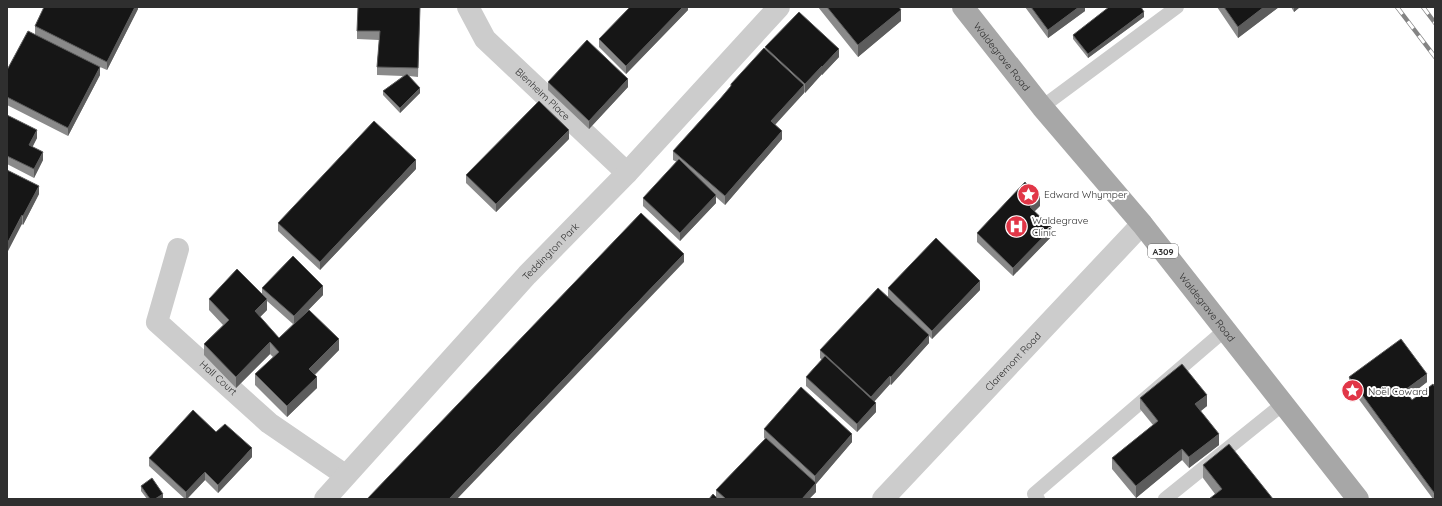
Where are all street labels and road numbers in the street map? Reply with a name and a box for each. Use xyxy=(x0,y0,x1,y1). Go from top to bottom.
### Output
street label: Waldegrave Road xyxy=(971,19,1033,93)
street label: Blenheim Place xyxy=(513,65,573,123)
street label: Teddington Park xyxy=(519,220,582,283)
road number: A309 xyxy=(1148,244,1178,258)
street label: Waldegrave Road xyxy=(1176,270,1238,344)
street label: Claremont Road xyxy=(982,329,1043,394)
street label: Hall Court xyxy=(197,357,241,398)

